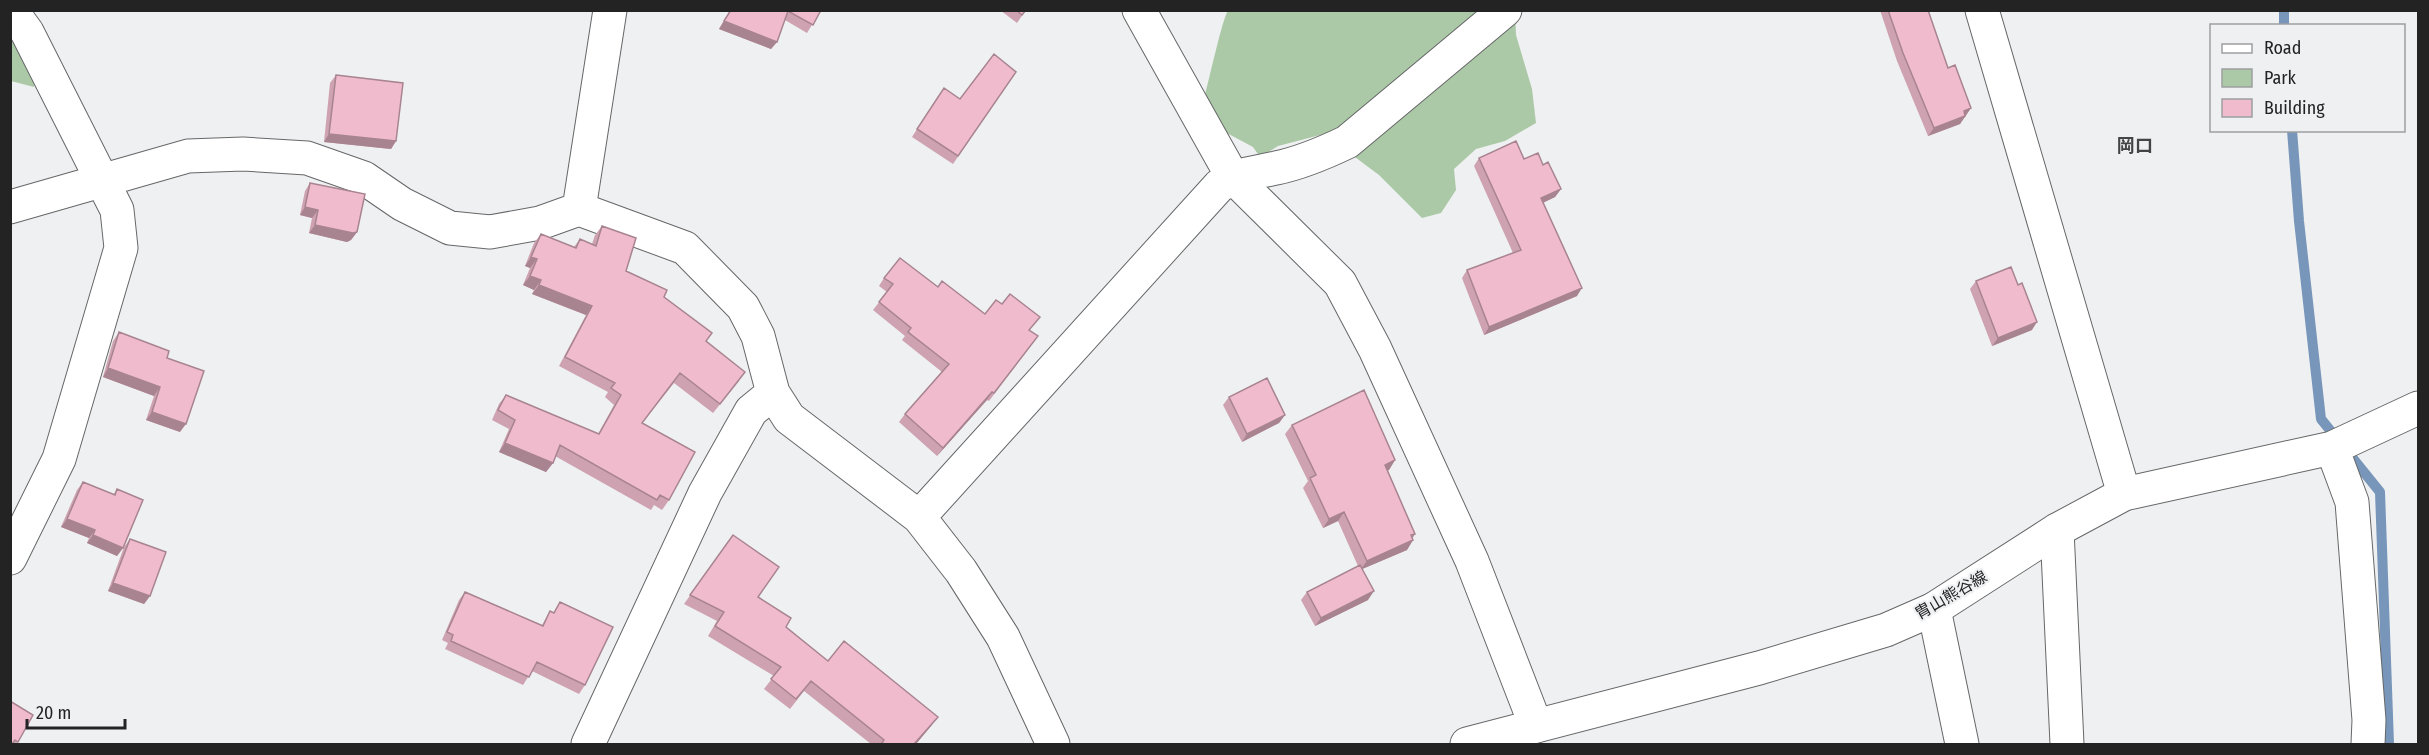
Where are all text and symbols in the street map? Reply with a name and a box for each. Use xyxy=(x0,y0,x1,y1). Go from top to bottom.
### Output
legend xyxy=(2210,24,2405,132)
text: Road xyxy=(2264,37,2301,59)
text: Park xyxy=(2264,67,2297,89)
text: Building xyxy=(2264,97,2325,119)
district label: 岡口 xyxy=(2117,135,2153,157)
street label: 胄山熊谷線 xyxy=(1912,567,1990,623)
scale bar xyxy=(27,692,124,730)
text: 20 m xyxy=(36,702,71,724)

